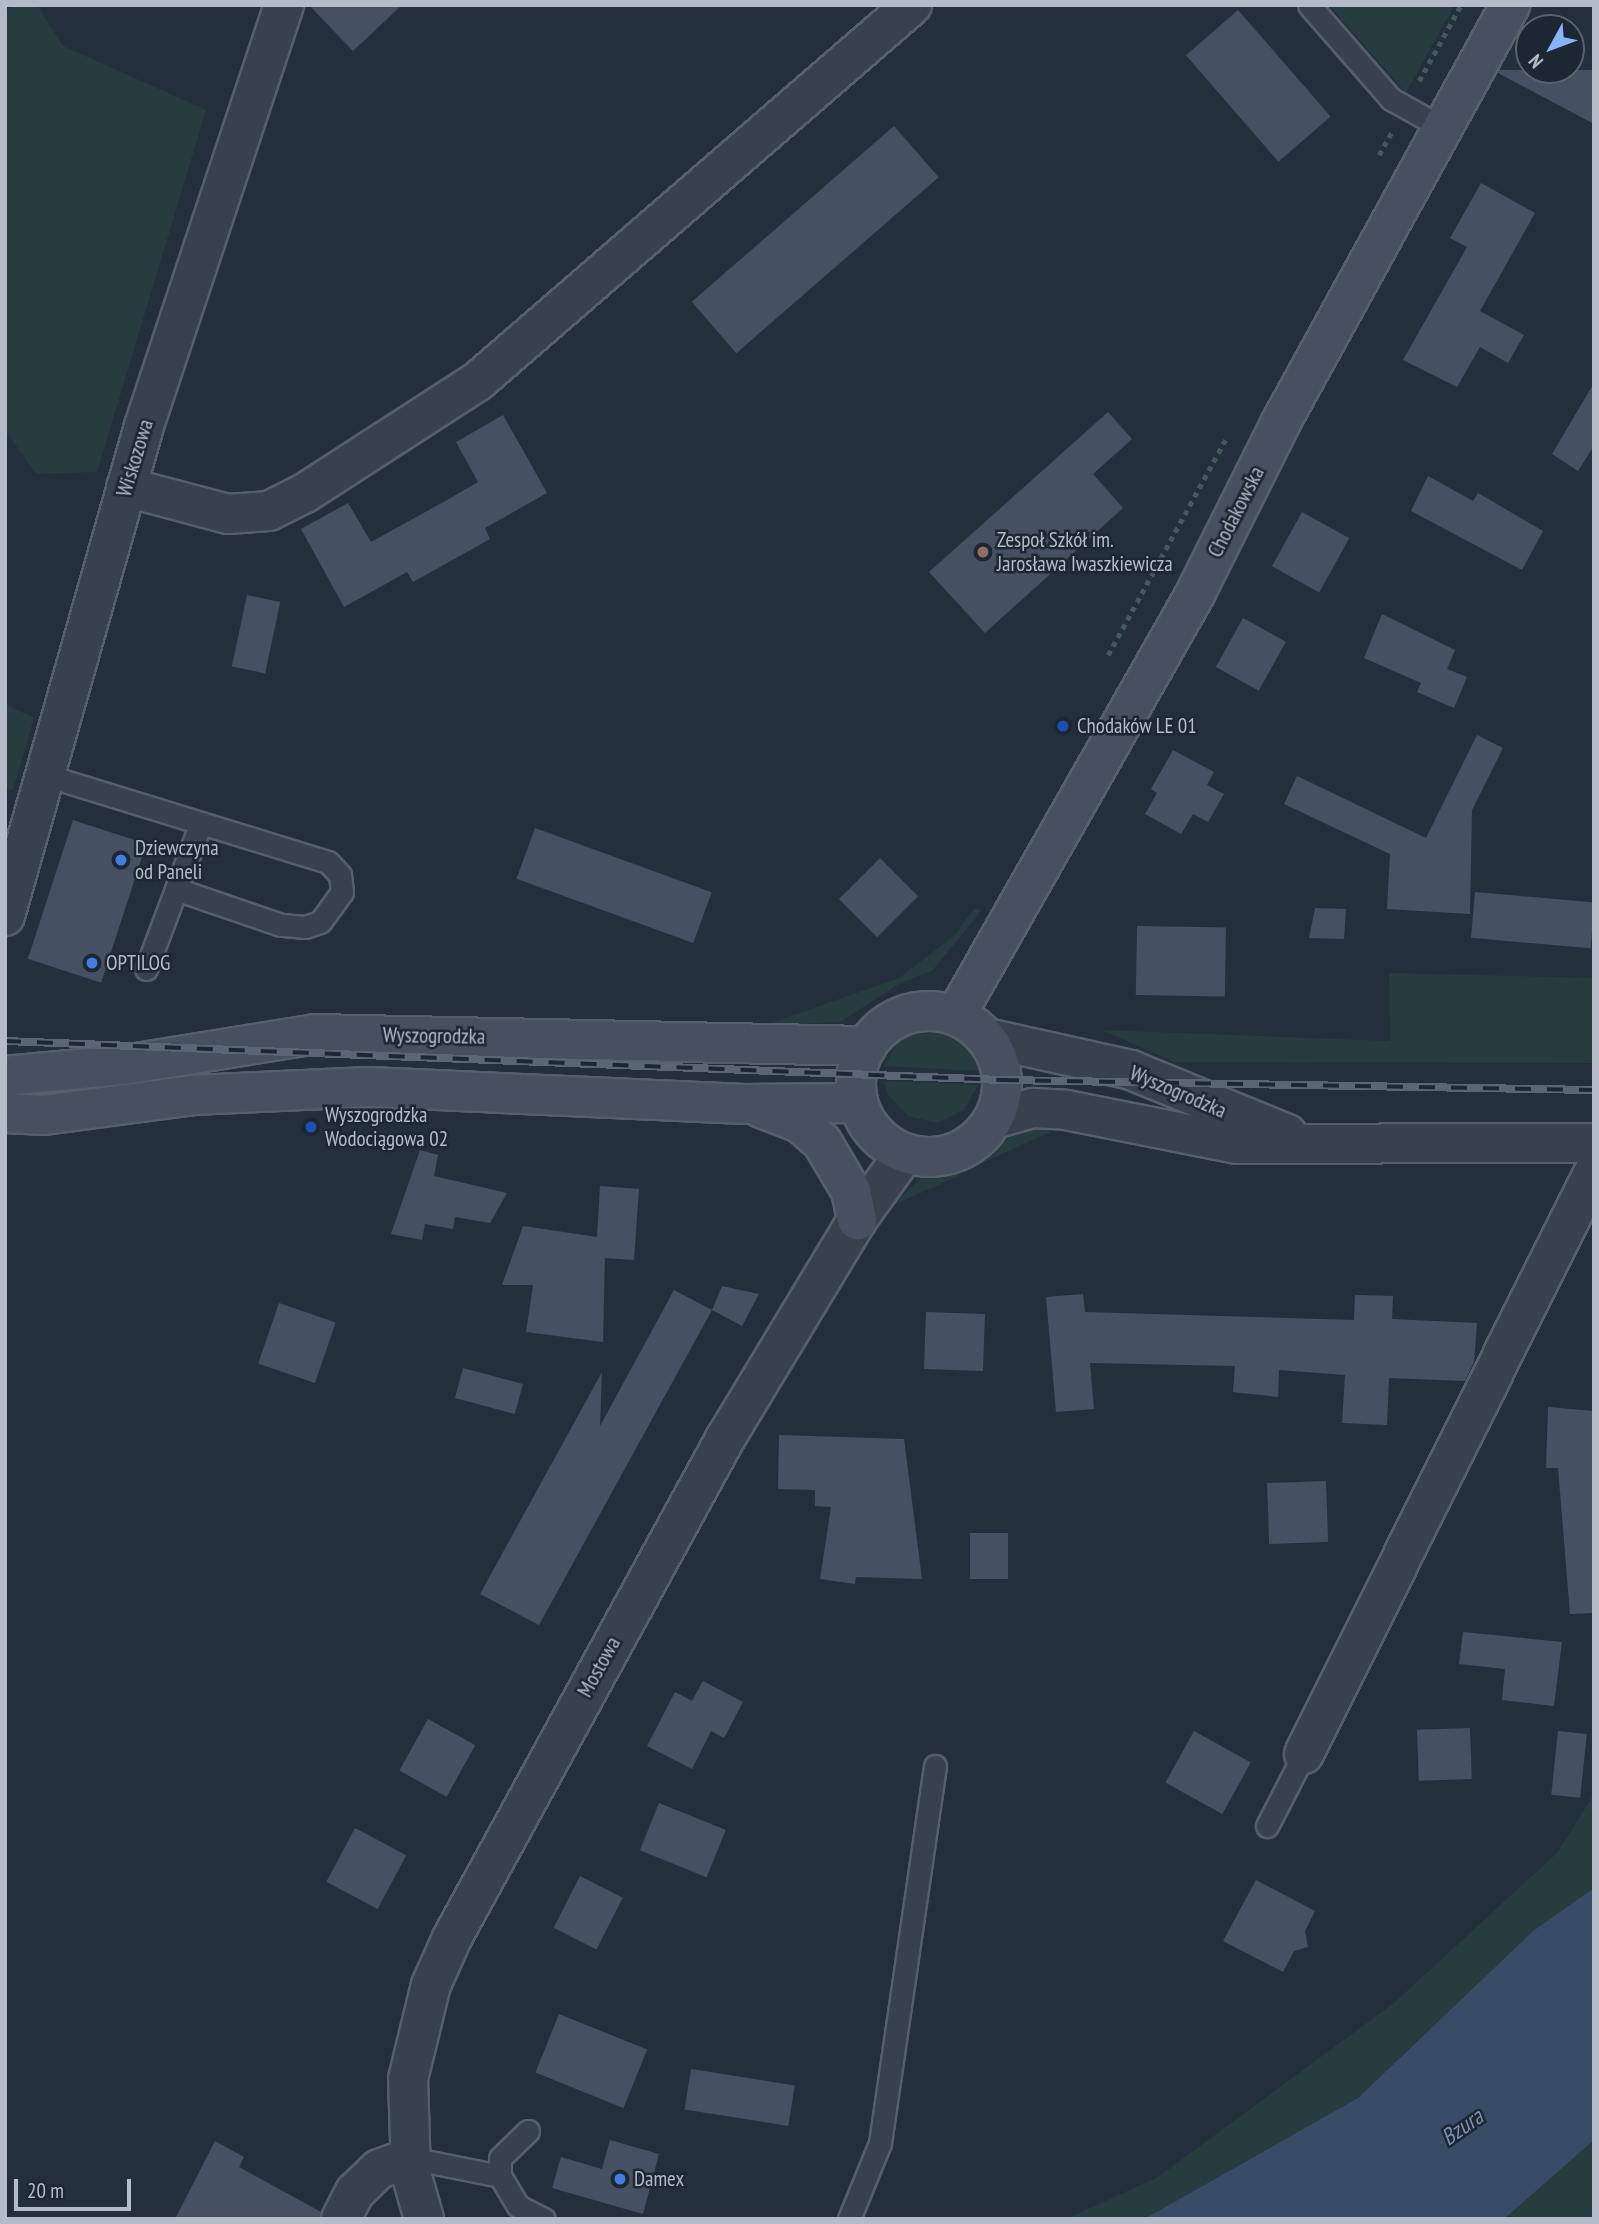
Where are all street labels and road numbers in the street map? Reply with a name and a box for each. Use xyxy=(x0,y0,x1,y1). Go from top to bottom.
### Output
street label: Wiskozowa xyxy=(111,416,159,500)
street label: Chodakowska xyxy=(1202,462,1270,562)
street label: Wyszogrodzka xyxy=(383,1023,485,1049)
street label: Wyszogrodzka xyxy=(1126,1060,1230,1124)
street label: Mostowa xyxy=(572,1633,626,1701)

